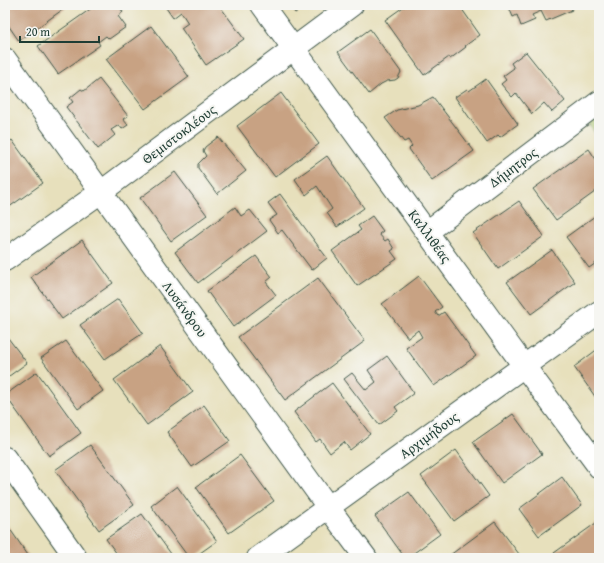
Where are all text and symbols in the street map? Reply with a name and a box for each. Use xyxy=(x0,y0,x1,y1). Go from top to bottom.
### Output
scale bar xyxy=(20,18,99,44)
text: 20 m xyxy=(26,23,50,40)
street label: Θεμιστοκλέους xyxy=(138,99,220,168)
street label: Δήμητρος xyxy=(485,142,542,192)
street label: Καλλιθέας xyxy=(404,205,456,267)
street label: Λυσάνδρου xyxy=(158,277,212,341)
street label: Αρχιμήδους xyxy=(395,407,463,463)

